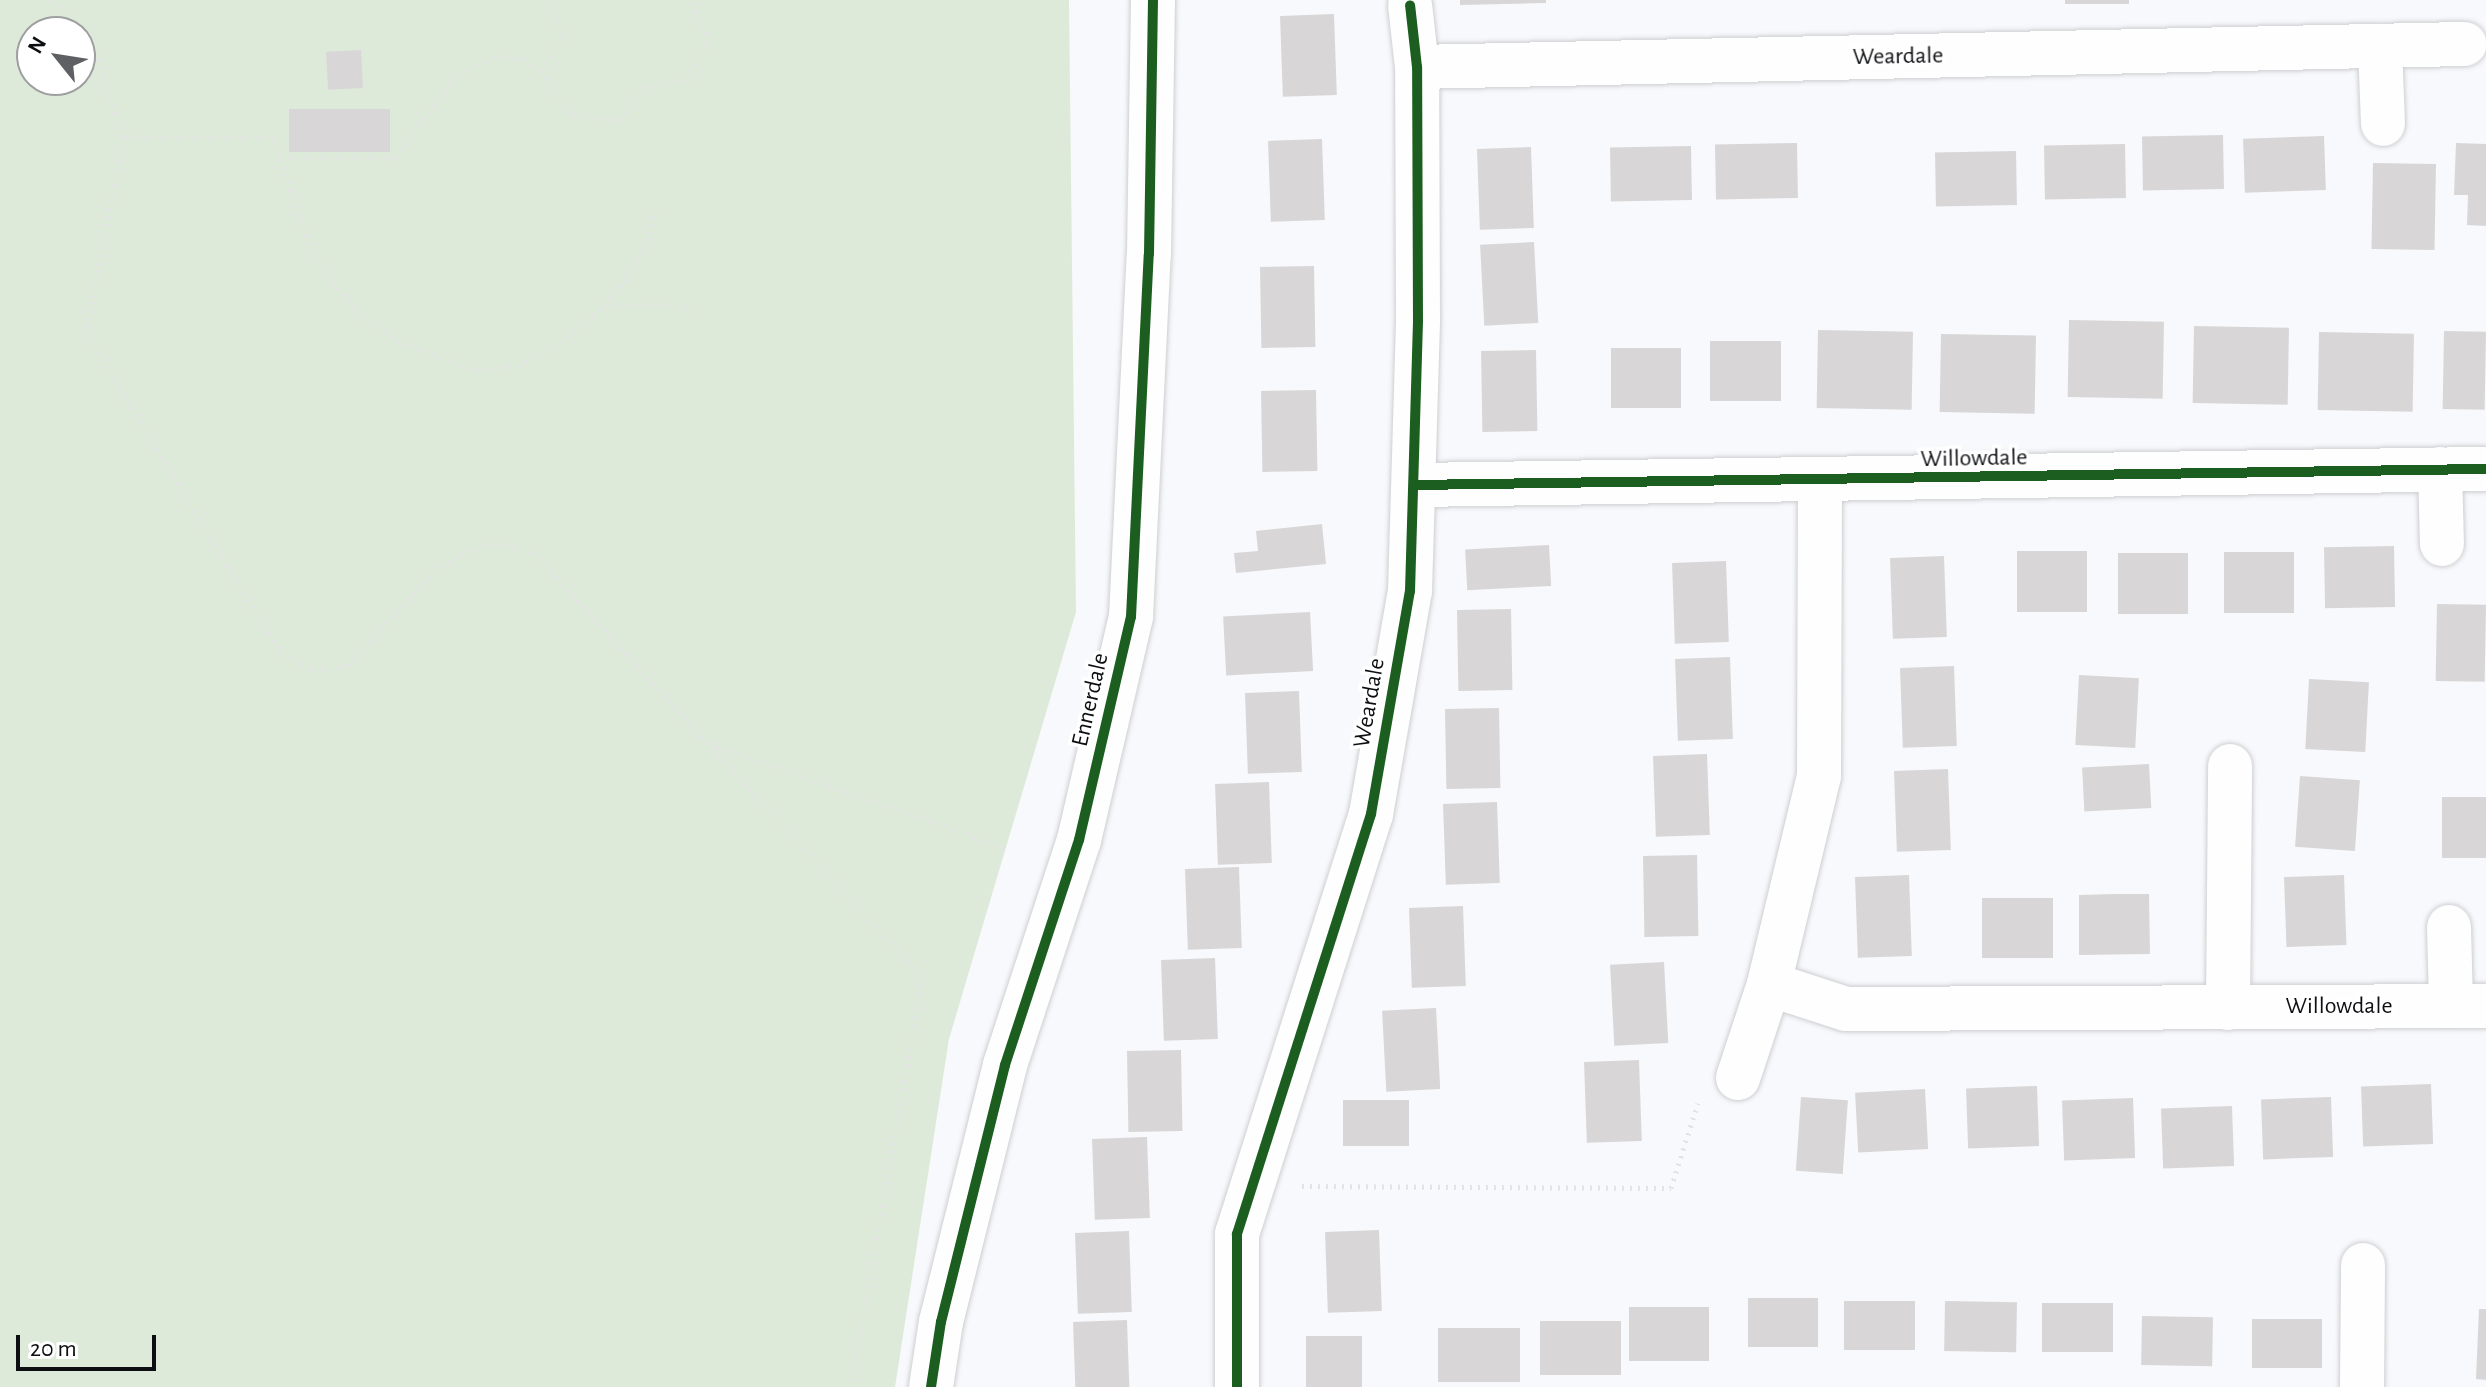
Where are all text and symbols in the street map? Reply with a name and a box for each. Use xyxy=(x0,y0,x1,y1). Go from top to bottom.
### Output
north arrow xyxy=(16,16,96,96)
text: N xyxy=(24,33,50,57)
street label: Weardale xyxy=(1852,42,1944,72)
street label: Willowdale xyxy=(1920,444,2028,474)
street label: Ennerdale xyxy=(1066,650,1116,750)
street label: Weardale xyxy=(1348,656,1392,750)
street label: Willowdale xyxy=(2286,993,2392,1021)
scale bar xyxy=(20,1319,160,1369)
text: 20 m xyxy=(30,1337,77,1361)

